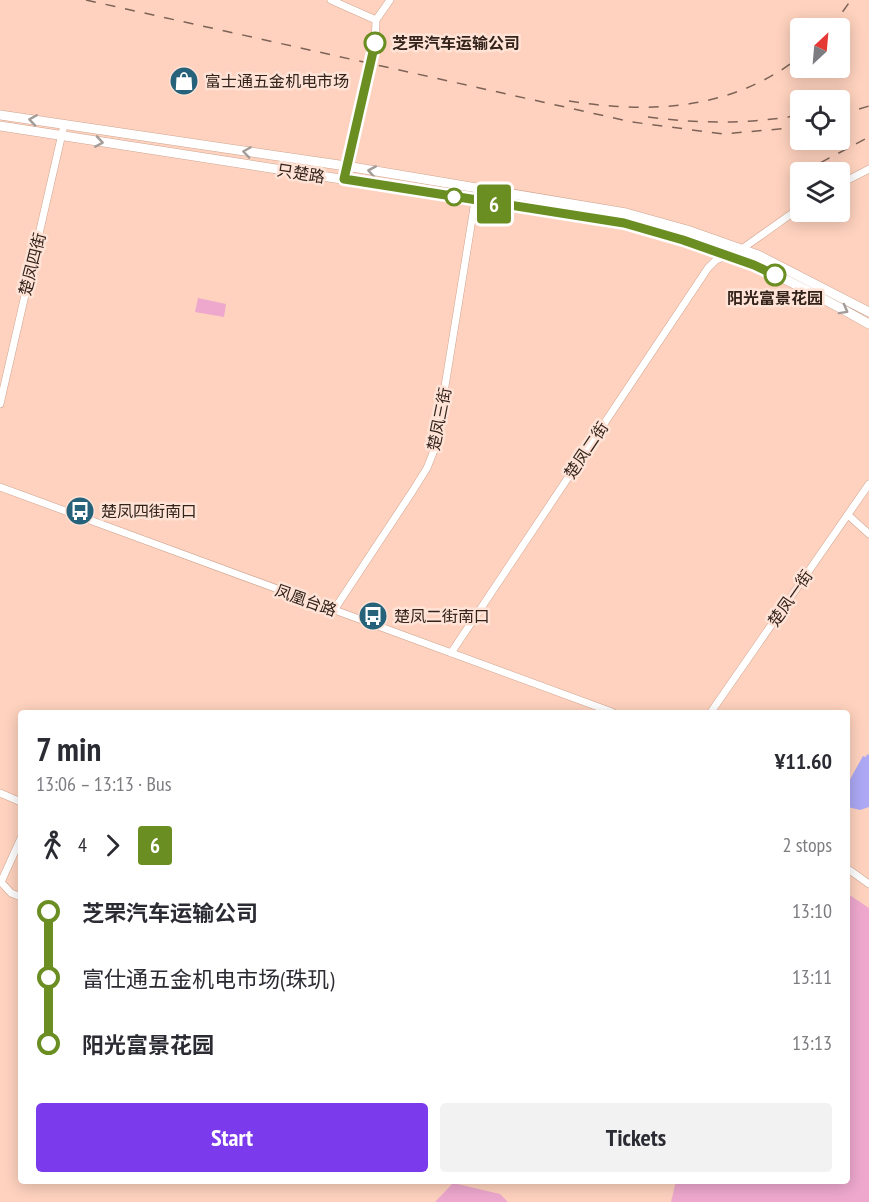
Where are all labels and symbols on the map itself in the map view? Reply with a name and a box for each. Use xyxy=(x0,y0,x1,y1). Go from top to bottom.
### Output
north arrow xyxy=(790,18,850,78)
marker: 芝罘汽车运输公司 xyxy=(364,32,386,54)
place label: 芝罘汽车运输公司 xyxy=(392,33,520,53)
shop icon: 富士通五金机电市场 xyxy=(168,65,200,97)
place label: 富士通五金机电市场 xyxy=(205,71,349,91)
one-way arrow xyxy=(29,115,38,127)
one-way arrow xyxy=(95,136,104,148)
one-way arrow xyxy=(242,146,252,158)
street label: 只楚路 xyxy=(276,159,326,187)
one-way arrow xyxy=(368,165,378,178)
line badge: 6 xyxy=(474,184,514,224)
unlabelled marker xyxy=(445,188,463,206)
street label: 楚凤四街 xyxy=(15,231,49,297)
marker: 阳光富景花园 xyxy=(764,264,786,286)
place label: 阳光富景花园 xyxy=(727,288,823,308)
one-way arrow xyxy=(838,303,848,314)
street label: 楚凤三街 xyxy=(423,386,455,452)
street label: 楚凤二街 xyxy=(560,418,612,482)
bus stop icon: 楚凤四街南口 xyxy=(64,495,96,527)
place label: 楚凤四街南口 xyxy=(101,501,197,521)
street label: 楚凤一街 xyxy=(763,566,817,630)
street label: 凤凰台路 xyxy=(273,580,339,620)
bus stop icon: 楚凤二街南口 xyxy=(357,600,389,632)
place label: 楚凤二街南口 xyxy=(394,606,490,626)

